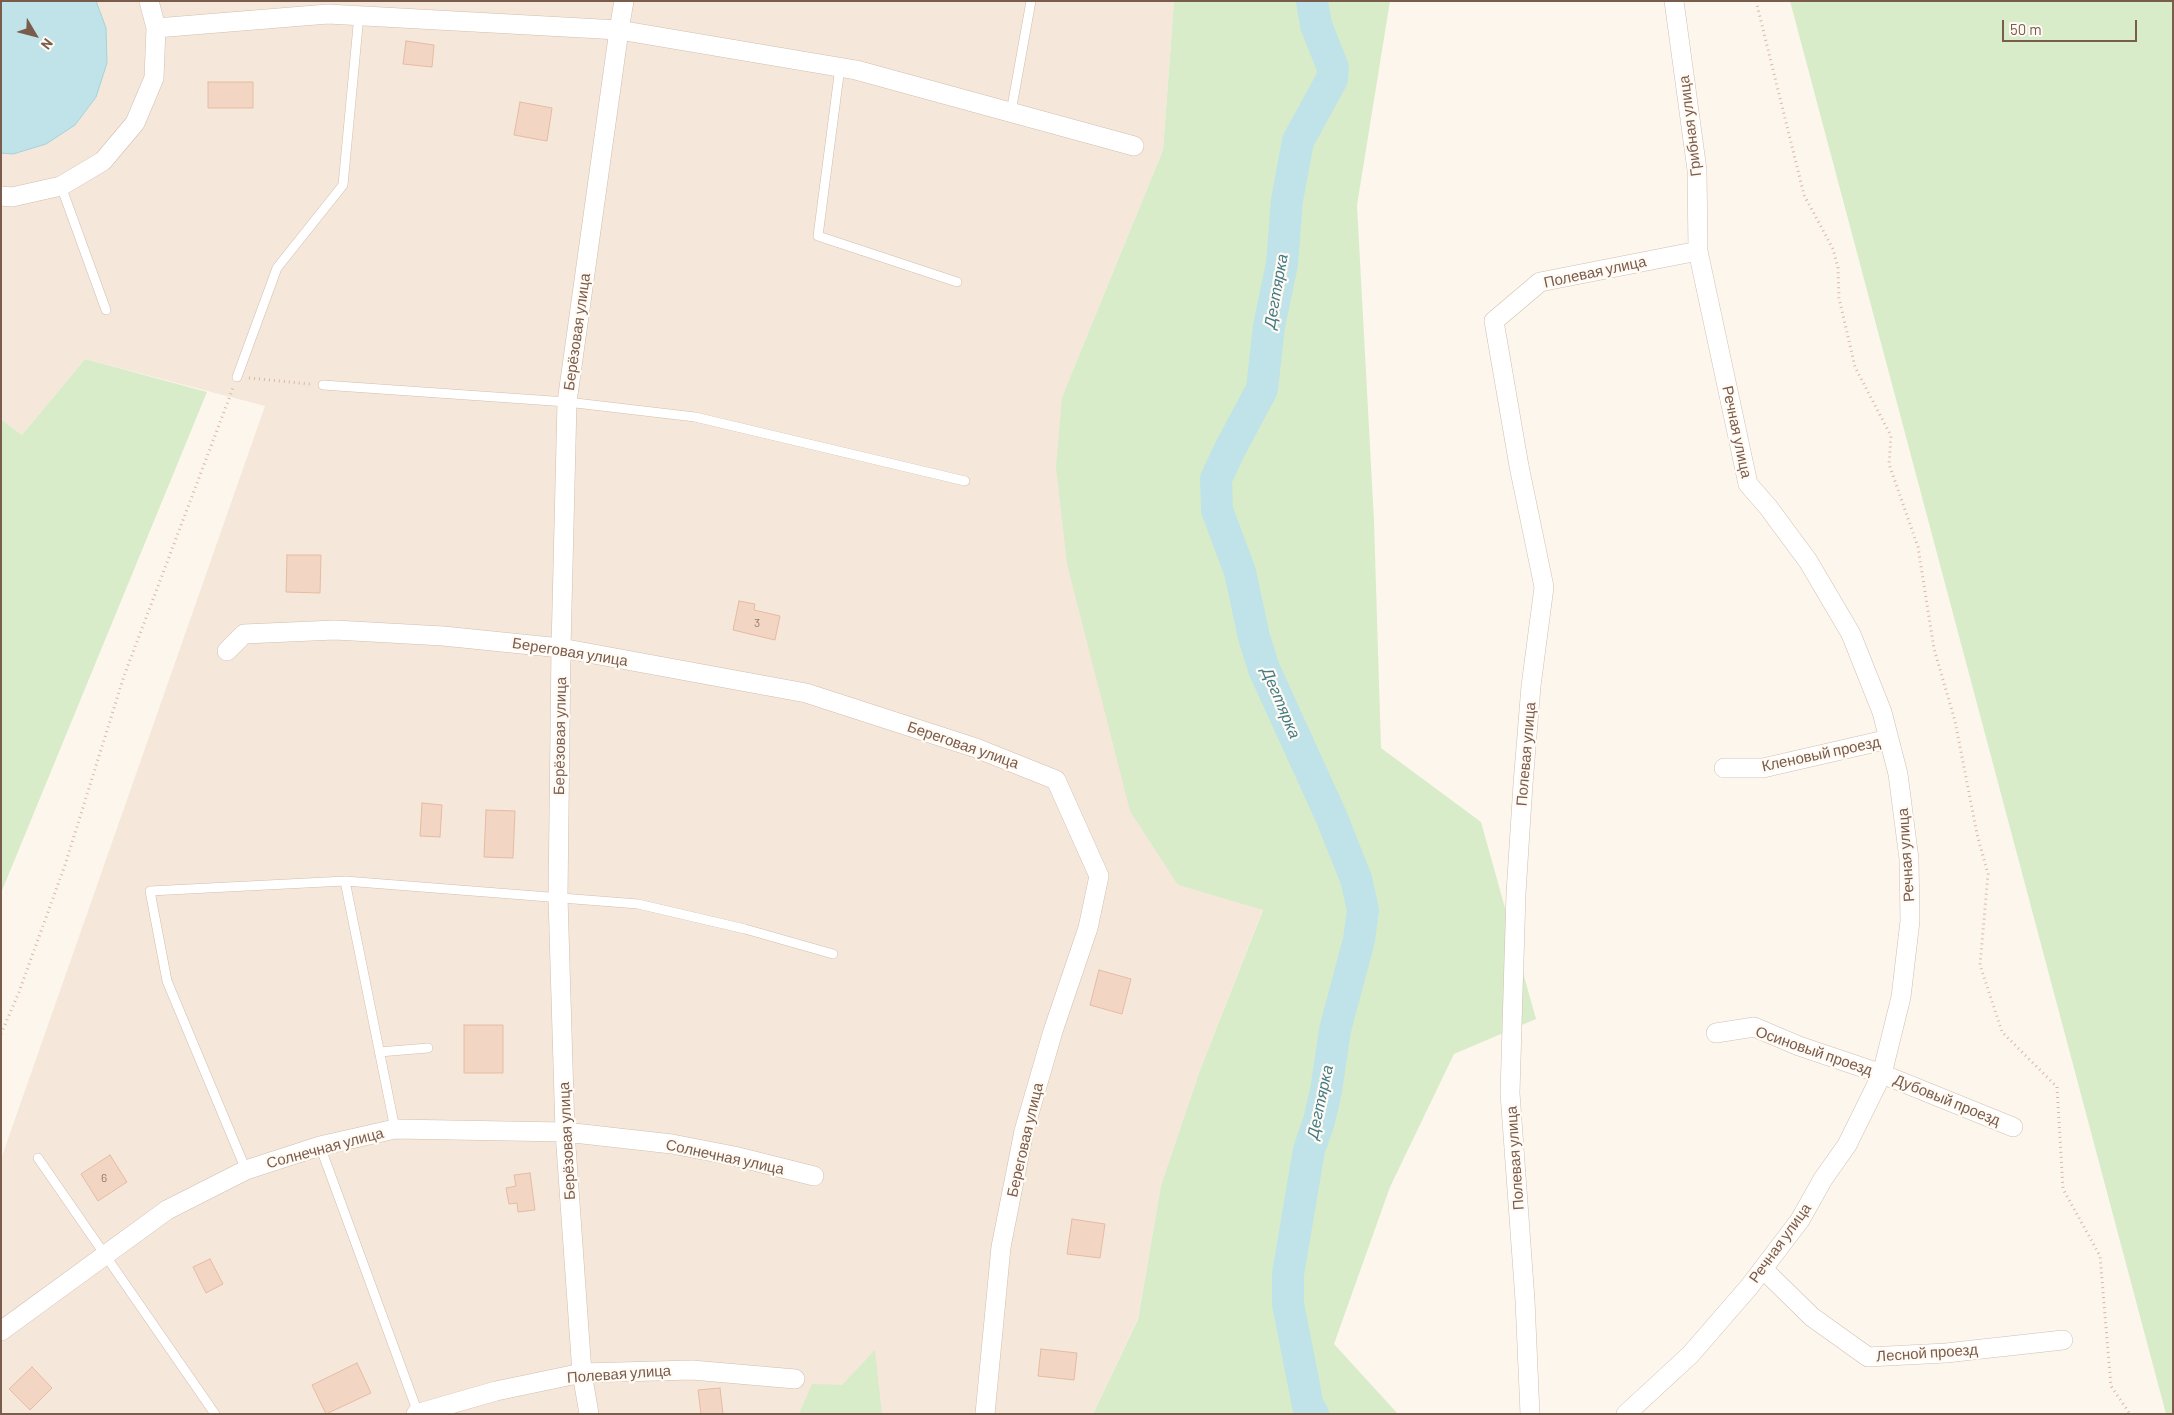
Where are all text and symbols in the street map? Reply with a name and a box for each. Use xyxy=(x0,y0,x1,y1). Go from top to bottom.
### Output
north arrow xyxy=(10,10,60,60)
scale bar xyxy=(2004,10,2139,42)
text: 50 m xyxy=(2010,20,2042,38)
text: N xyxy=(38,35,57,53)
street label: Грибная улица xyxy=(1675,74,1705,178)
water label: Дегтярка xyxy=(1260,252,1292,330)
street label: Полевая улица xyxy=(1542,252,1648,292)
street label: Берёзовая улица xyxy=(560,272,594,392)
street label: Речная улица xyxy=(1718,384,1756,480)
house number: 3 xyxy=(754,616,760,630)
street label: Береговая улица xyxy=(511,634,629,670)
water label: Дегтярка xyxy=(1257,665,1305,741)
street label: Берёзовая улица xyxy=(550,677,570,795)
street label: Полевая улица xyxy=(1512,701,1540,807)
street label: Береговая улица xyxy=(905,717,1021,773)
street label: Кленовый проезд xyxy=(1760,733,1882,775)
street label: Речная улица xyxy=(1894,807,1918,903)
street label: Осиновый проезд xyxy=(1753,1023,1875,1079)
water label: Дегтярка xyxy=(1303,1063,1337,1141)
street label: Дубовый проезд xyxy=(1891,1070,2003,1130)
street label: Берёзовая улица xyxy=(555,1081,579,1201)
street label: Береговая улица xyxy=(1003,1081,1047,1199)
street label: Полевая улица xyxy=(1502,1105,1528,1211)
street label: Солнечная улица xyxy=(264,1124,386,1172)
street label: Солнечная улица xyxy=(664,1136,786,1178)
house number: 6 xyxy=(101,1171,107,1185)
street label: Речная улица xyxy=(1745,1200,1815,1286)
street label: Лесной проезд xyxy=(1876,1340,1978,1366)
street label: Полевая улица xyxy=(566,1361,672,1387)

